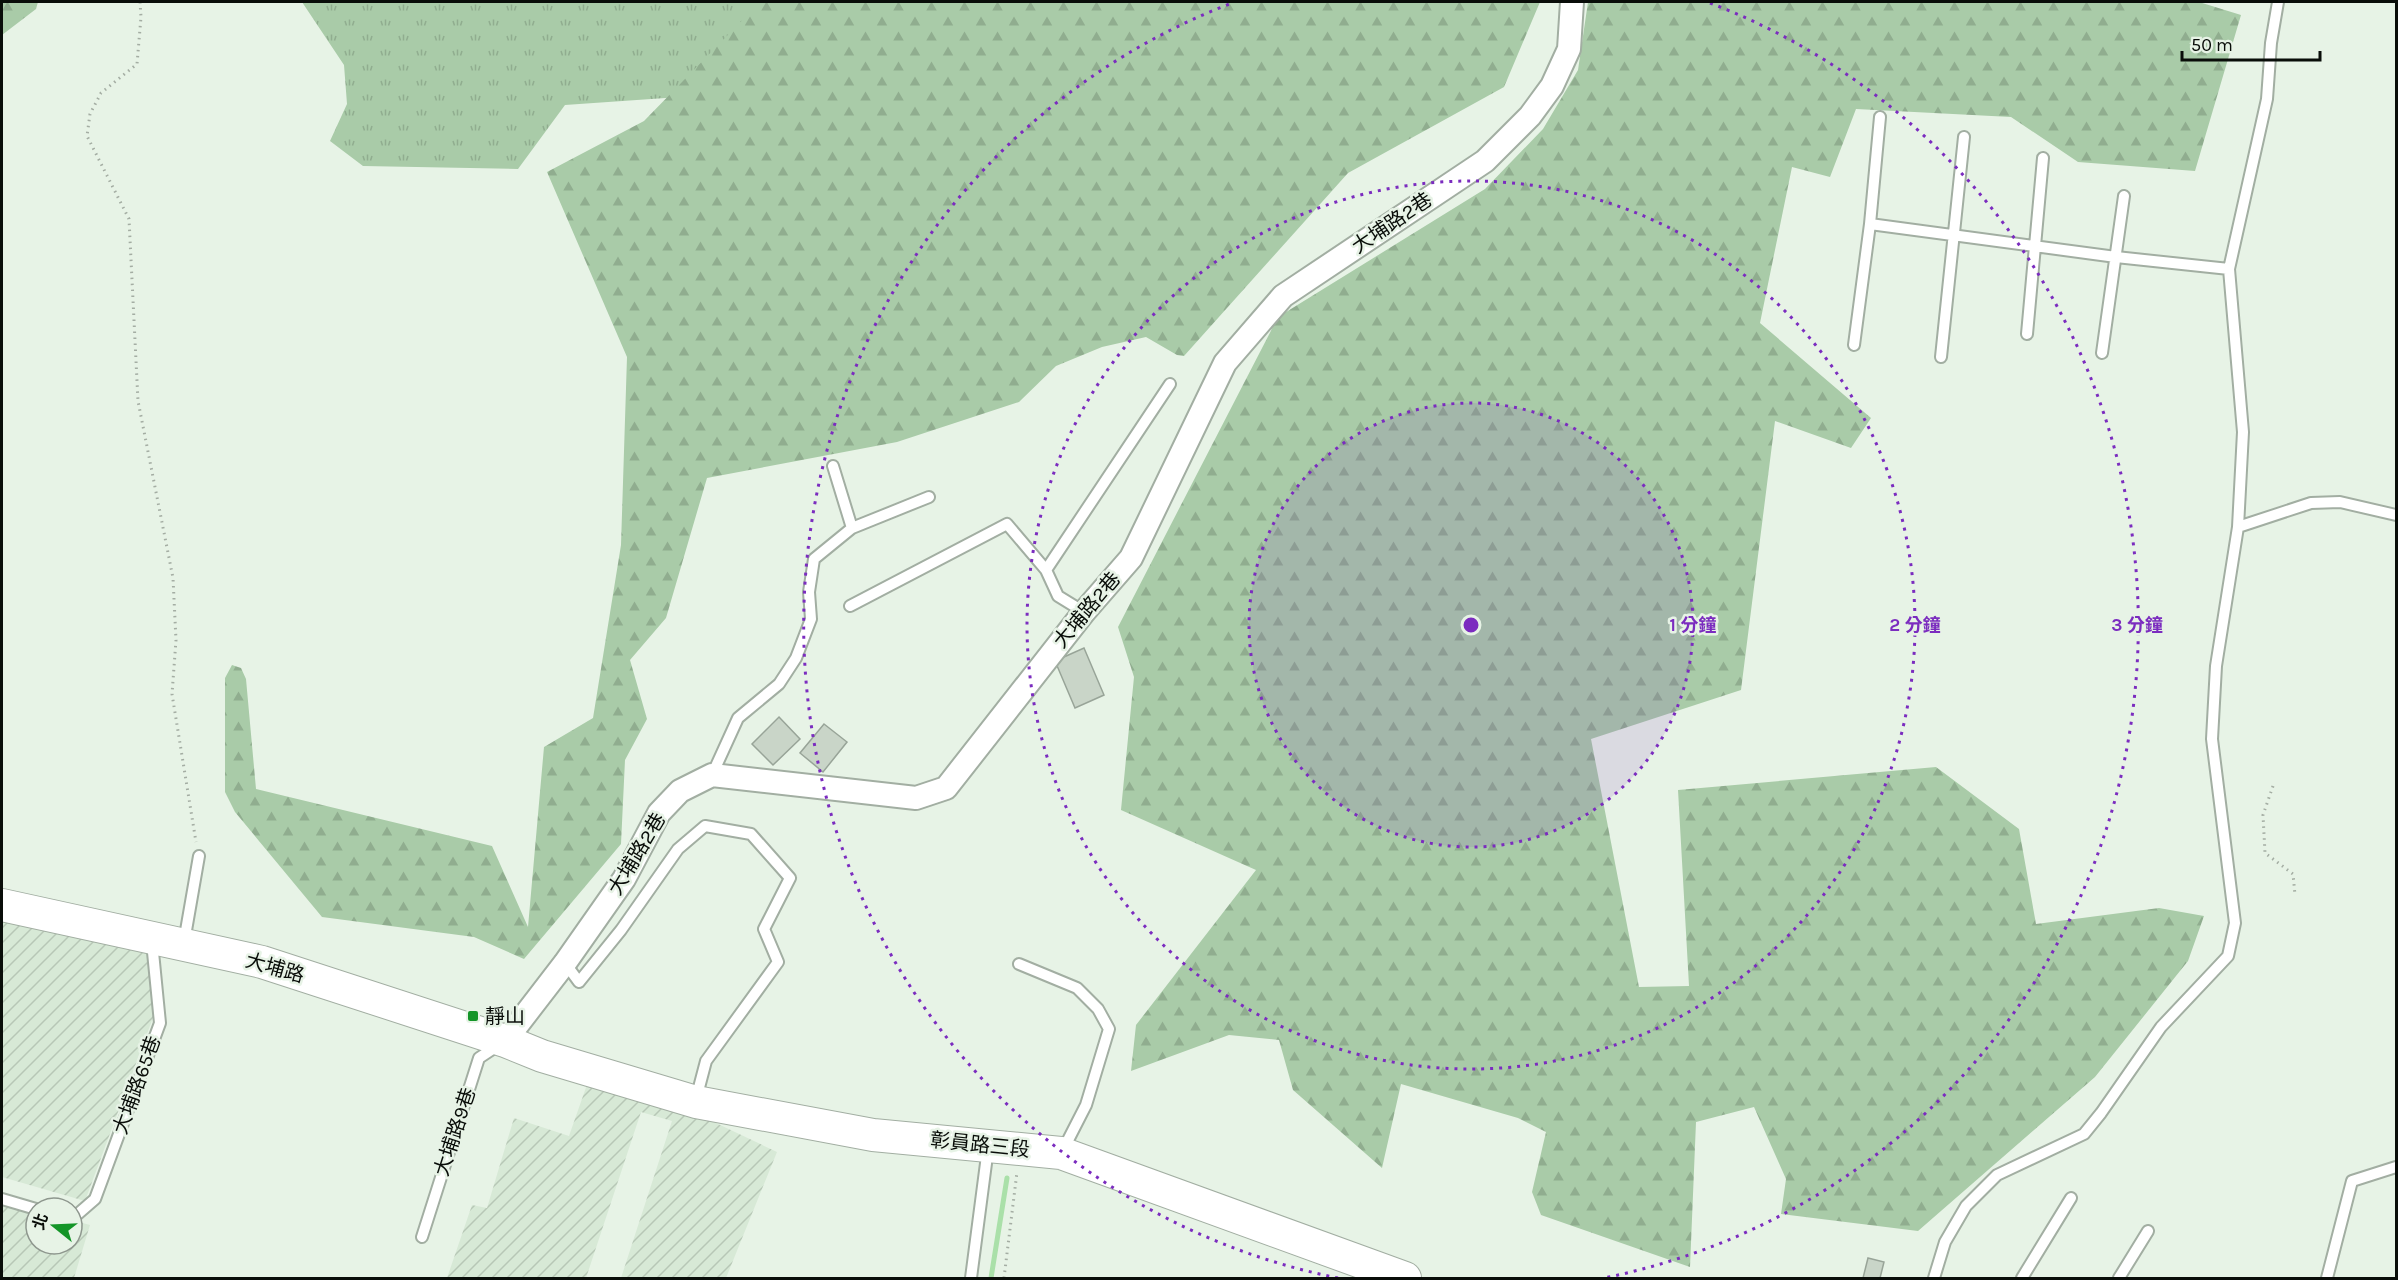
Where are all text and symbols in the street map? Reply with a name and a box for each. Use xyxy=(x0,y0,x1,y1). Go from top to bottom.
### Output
scale bar xyxy=(2182,24,2320,62)
text: 50 m xyxy=(2191,34,2233,56)
street label: 大埔路2巷 xyxy=(1348,188,1436,258)
street label: 大埔路2巷 xyxy=(1049,568,1125,652)
text: 1 分鐘 xyxy=(1670,614,1716,636)
text: 2 分鐘 xyxy=(1889,614,1941,636)
text: 3 分鐘 xyxy=(2111,614,2163,636)
centre of rings xyxy=(1461,615,1481,635)
street label: 大埔路2巷 xyxy=(604,809,670,899)
street label: 大埔路 xyxy=(243,949,307,987)
place label: 靜山 xyxy=(485,1005,525,1028)
marker: 靜山 xyxy=(466,1009,480,1023)
street label: 大埔路65巷 xyxy=(109,1033,165,1137)
street label: 大埔路9巷 xyxy=(430,1085,480,1179)
street label: 彰員路三段 xyxy=(929,1128,1031,1162)
north arrow xyxy=(24,1196,84,1256)
text: 北 xyxy=(29,1211,52,1232)

